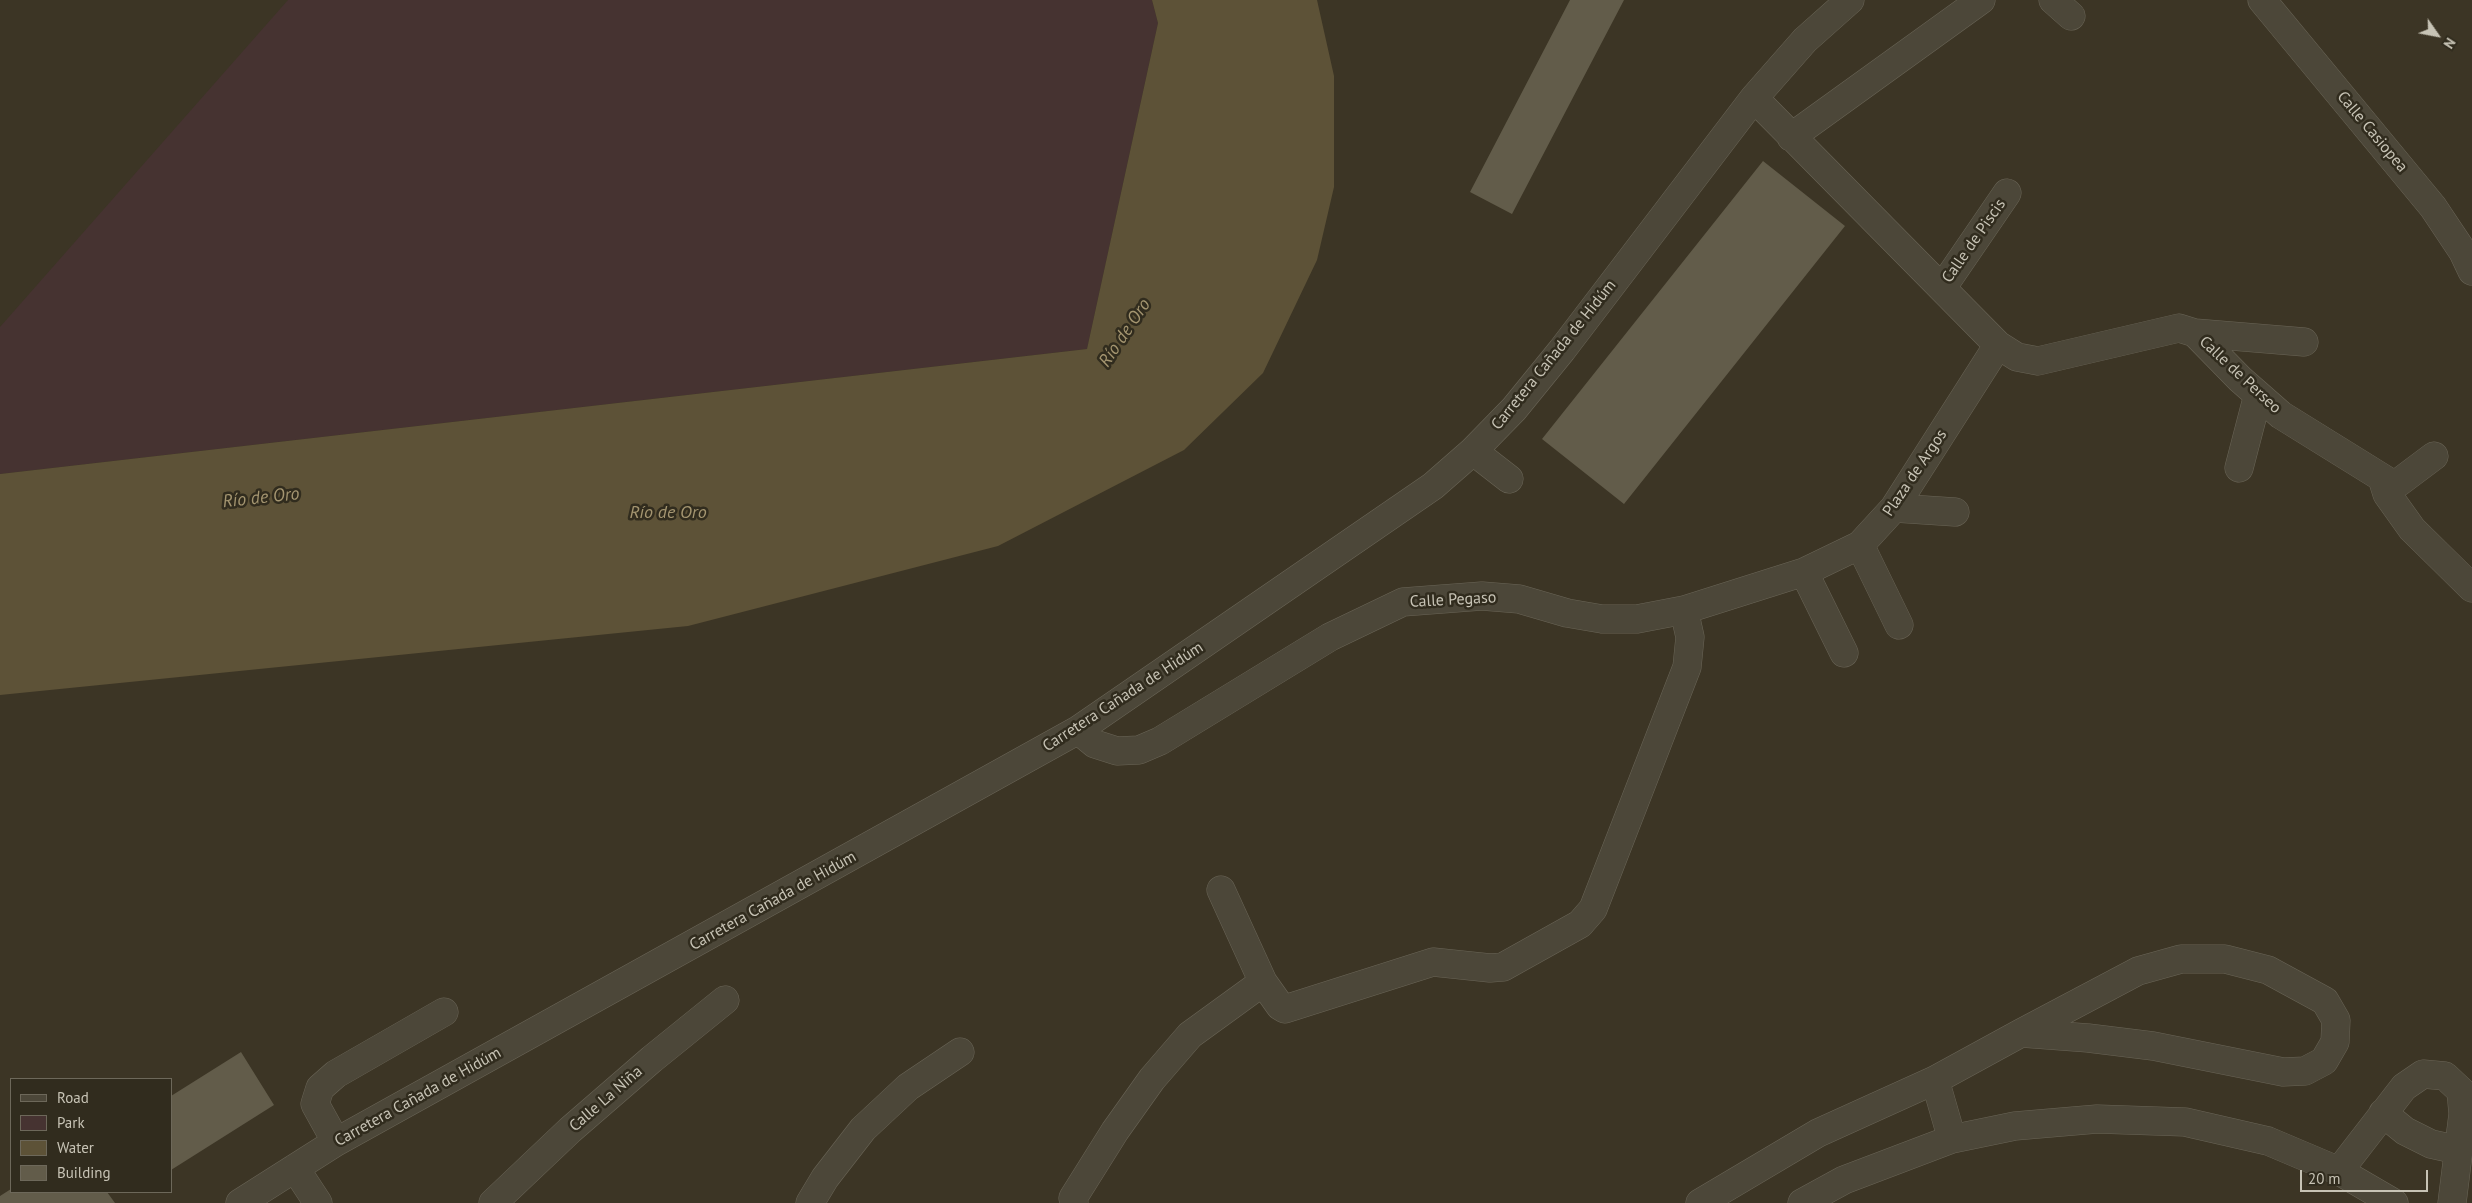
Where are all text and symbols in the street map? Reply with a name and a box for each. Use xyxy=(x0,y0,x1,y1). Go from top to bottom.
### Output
north arrow xyxy=(2412,10,2462,60)
text: N xyxy=(2440,34,2460,52)
street label: Calle Casiopea xyxy=(2333,88,2411,176)
street label: Calle de Piscis xyxy=(1938,195,2010,287)
street label: Carretera Cañada de Hidúm xyxy=(1488,276,1620,434)
water label: Río de Oro xyxy=(1094,295,1156,371)
street label: Calle de Perseo xyxy=(2195,332,2285,418)
street label: Plaza de Argos xyxy=(1879,426,1951,520)
water label: Río de Oro xyxy=(221,483,301,513)
water label: Río de Oro xyxy=(629,502,707,524)
street label: Calle Pegaso xyxy=(1409,588,1497,612)
street label: Carretera Cañada de Hidúm xyxy=(1039,638,1207,756)
street label: Carretera Cañada de Hidúm xyxy=(686,847,860,955)
street label: Carretera Cañada de Hidúm xyxy=(331,1043,505,1151)
street label: Calle La Niña xyxy=(566,1062,646,1136)
legend xyxy=(10,1078,172,1193)
text: Road xyxy=(57,1088,89,1107)
text: Park xyxy=(57,1113,85,1132)
text: Water xyxy=(57,1138,94,1157)
scale bar xyxy=(2302,1160,2430,1192)
text: Building xyxy=(57,1163,111,1182)
text: 20 m xyxy=(2308,1169,2341,1188)

